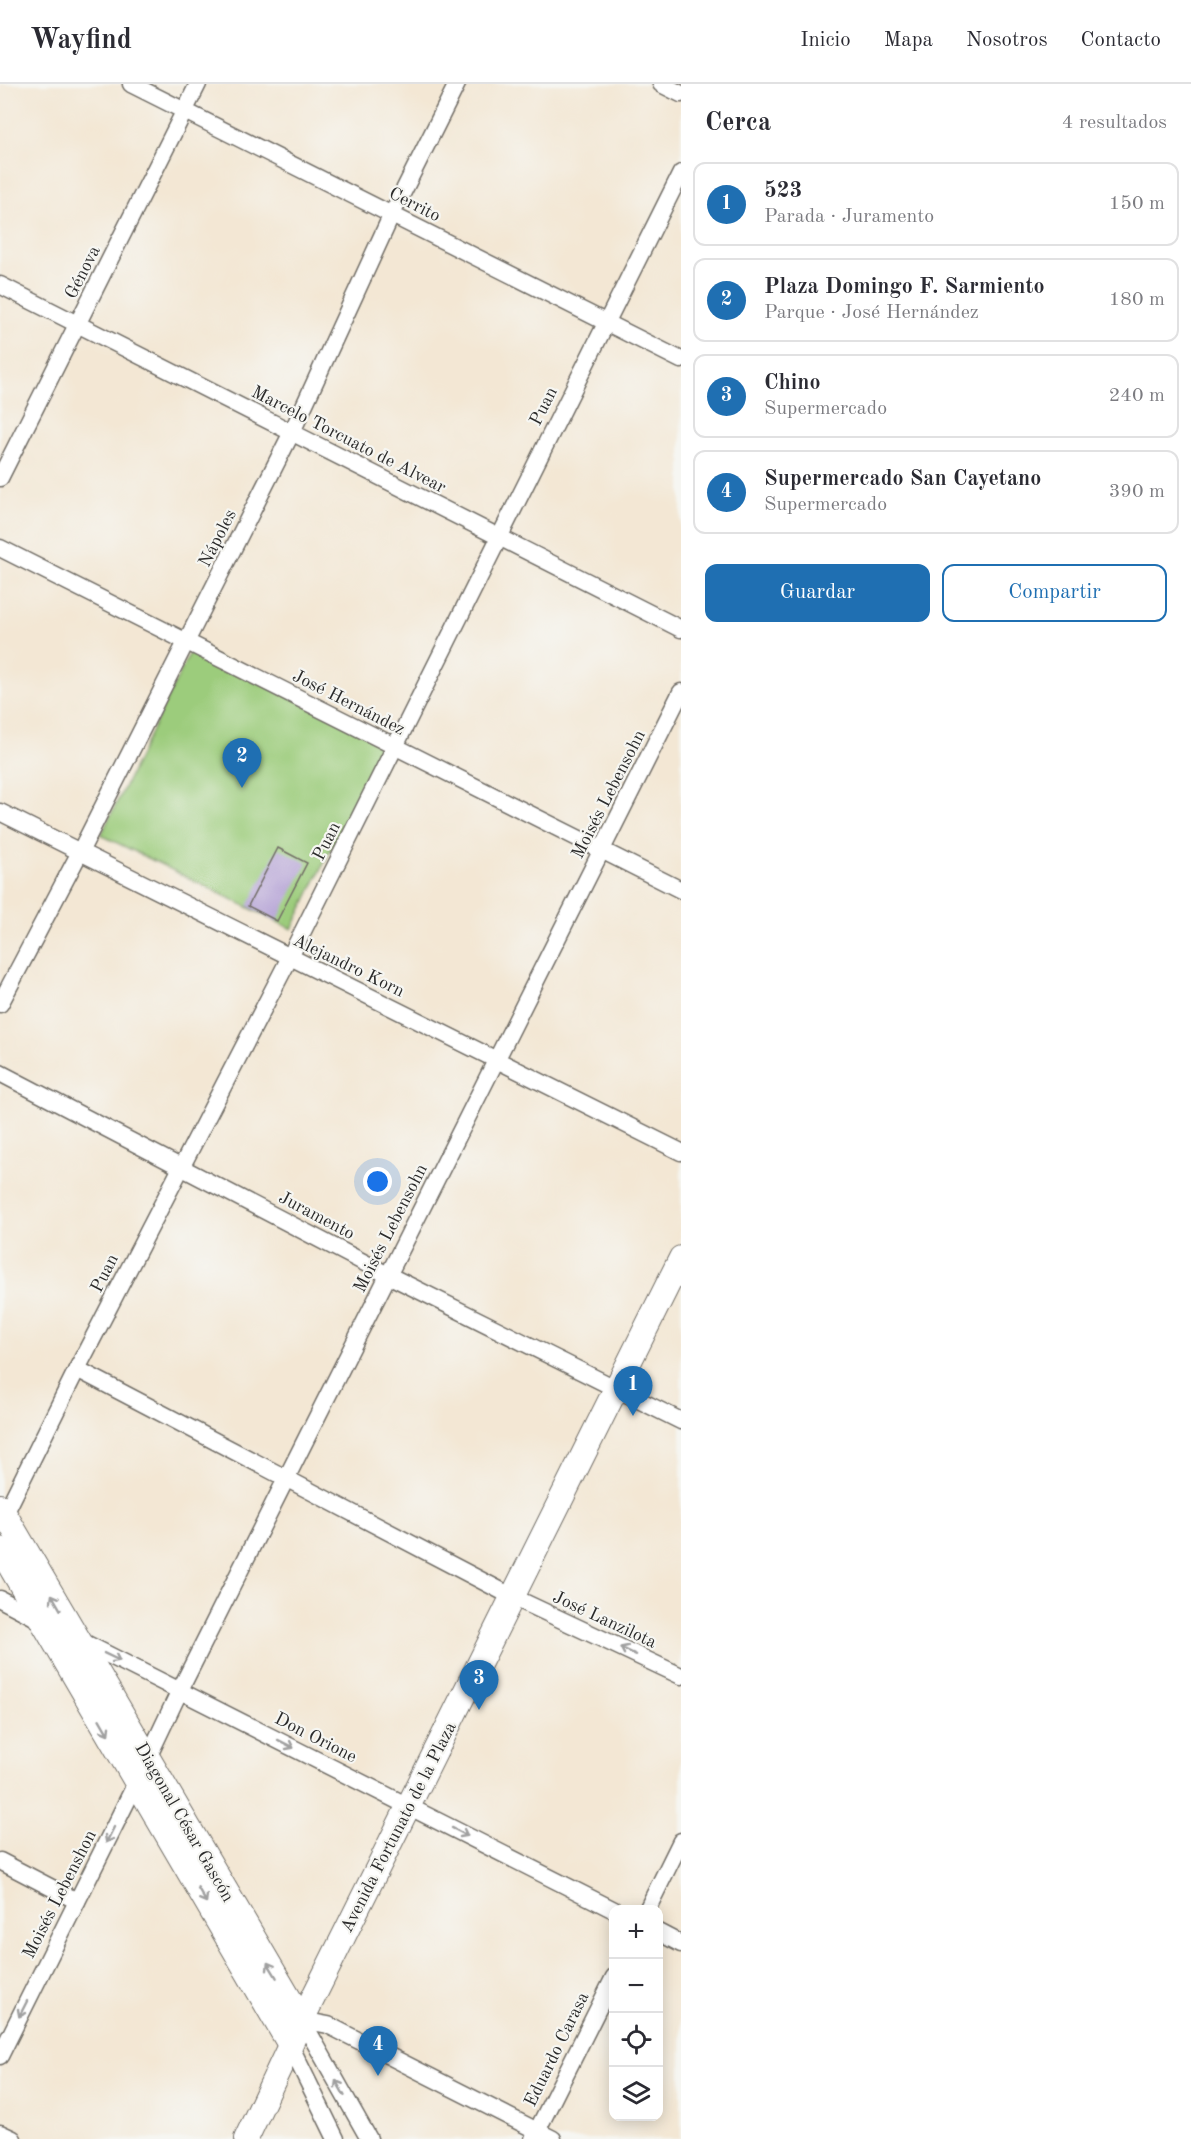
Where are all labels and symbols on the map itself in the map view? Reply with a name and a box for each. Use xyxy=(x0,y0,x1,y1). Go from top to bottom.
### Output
street label: Cerrito xyxy=(386,184,443,225)
street label: Génova xyxy=(62,243,104,302)
street label: Marcelo Torcuato de Alvear xyxy=(248,383,449,497)
street label: Puan xyxy=(527,384,561,429)
street label: Nápoles xyxy=(196,507,240,570)
street label: José Hernández xyxy=(289,667,408,739)
street label: Moisés Lebensohn xyxy=(569,727,649,862)
pin: 2 xyxy=(222,738,262,788)
street label: Puan xyxy=(310,819,344,864)
street label: Alejandro Korn xyxy=(290,931,407,1001)
street label: Moisés Lebensohn xyxy=(351,1161,431,1296)
your location xyxy=(363,1167,392,1196)
street label: Juramento xyxy=(276,1188,358,1243)
street label: Puan xyxy=(88,1251,122,1296)
pin: 1 xyxy=(614,1366,652,1416)
street label: José Lanzilota xyxy=(550,1588,659,1652)
one-way arrow xyxy=(50,1594,62,1611)
one-way arrow xyxy=(620,1645,638,1657)
one-way arrow xyxy=(103,1651,121,1663)
pin: 3 xyxy=(460,1660,498,1710)
street label: Don Orione xyxy=(272,1710,360,1766)
one-way arrow xyxy=(98,1718,110,1735)
street label: Avenida Fortunato de la Plaza xyxy=(338,1719,460,1936)
one-way arrow xyxy=(277,1739,295,1750)
street label: Diagonal César Gascón xyxy=(131,1740,237,1905)
one-way arrow xyxy=(104,1826,116,1844)
street label: Moisés Lebenshon xyxy=(20,1827,100,1962)
one-way arrow xyxy=(451,1827,469,1838)
one-way arrow xyxy=(196,1886,208,1903)
one-way arrow xyxy=(266,1961,277,1979)
street label: Eduardo Carasa xyxy=(521,1989,592,2110)
one-way arrow xyxy=(17,2000,28,2018)
pin: 4 xyxy=(358,2026,398,2076)
one-way arrow xyxy=(334,2080,346,2097)

